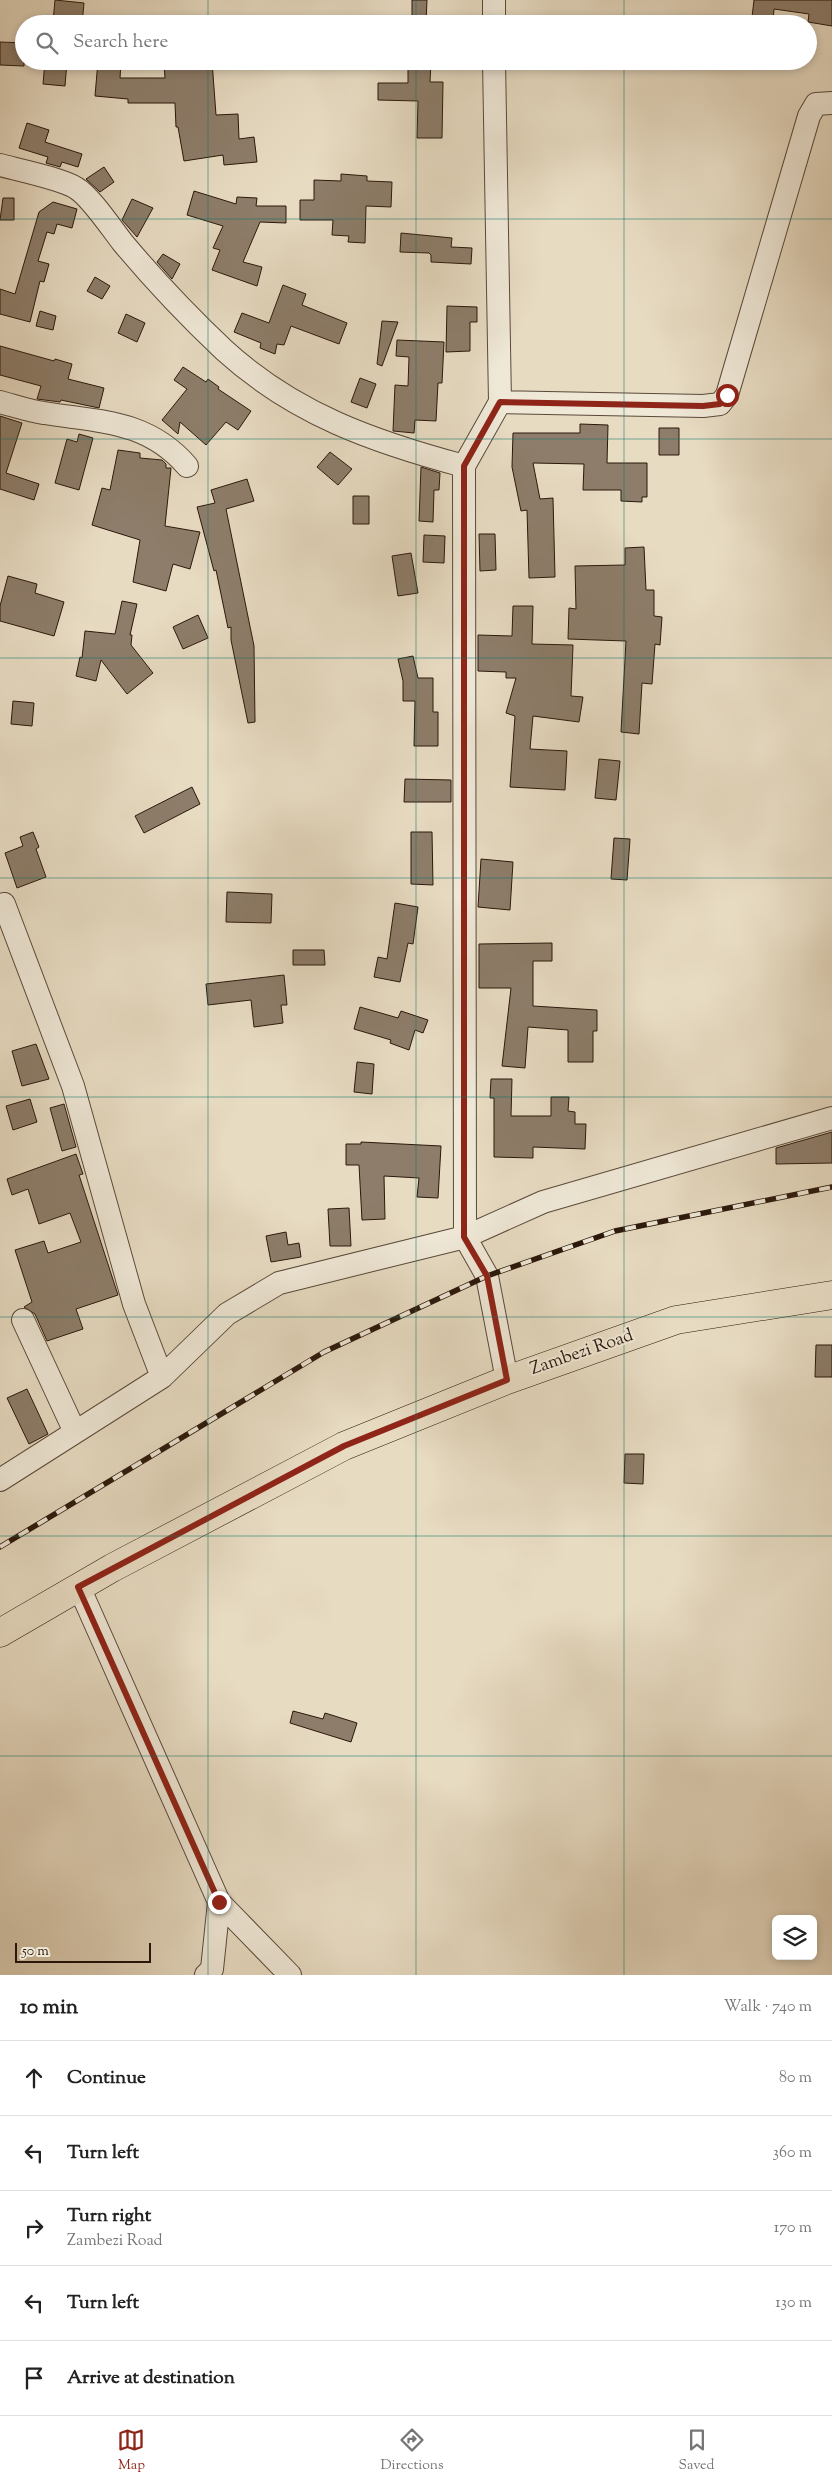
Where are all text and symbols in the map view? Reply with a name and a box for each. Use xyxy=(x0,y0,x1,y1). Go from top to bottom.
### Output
search box xyxy=(15,15,817,70)
icon: search xyxy=(33,29,61,57)
text: Search here xyxy=(73,29,168,56)
route start xyxy=(716,384,739,407)
street label: Zambezi Road xyxy=(527,1323,637,1383)
route end xyxy=(208,1891,231,1914)
map controls xyxy=(772,1915,817,1960)
button: layers xyxy=(772,1915,817,1960)
scale bar xyxy=(15,1940,151,1963)
text: 50 m xyxy=(22,1942,49,1962)
text: 10 min xyxy=(20,1993,78,2023)
text: Walk · 740 m xyxy=(724,1996,812,2019)
icon: ahead xyxy=(20,2064,48,2092)
text: Continue xyxy=(67,2065,146,2092)
text: 80 m xyxy=(779,2067,812,2090)
icon: left xyxy=(20,2139,48,2167)
text: Turn left xyxy=(67,2140,139,2167)
text: 360 m xyxy=(773,2142,812,2165)
text: Turn right xyxy=(67,2203,151,2230)
icon: right xyxy=(20,2214,48,2242)
text: 170 m xyxy=(774,2217,812,2240)
text: Zambezi Road xyxy=(67,2230,163,2253)
icon: left xyxy=(20,2289,48,2317)
text: Turn left xyxy=(67,2290,139,2317)
text: 130 m xyxy=(775,2292,812,2315)
icon: arrive xyxy=(20,2364,48,2392)
text: Arrive at destination xyxy=(67,2365,235,2392)
tab: Map xyxy=(117,2426,145,2476)
tab: Directions xyxy=(380,2426,444,2476)
tab: Saved xyxy=(679,2426,714,2476)

